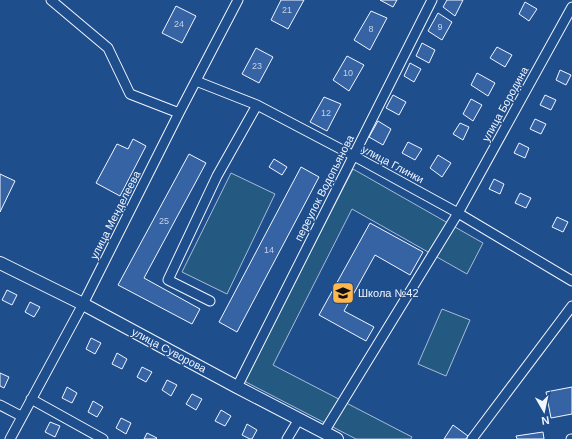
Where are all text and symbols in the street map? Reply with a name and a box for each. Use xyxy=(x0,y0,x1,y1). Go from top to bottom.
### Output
house number: 21 xyxy=(282,5,292,15)
house number: 24 xyxy=(174,19,184,29)
house number: 9 xyxy=(437,22,443,32)
house number: 8 xyxy=(368,24,374,34)
house number: 23 xyxy=(252,61,262,71)
street label: улица Бородина xyxy=(480,64,531,143)
house number: 10 xyxy=(343,68,353,78)
house number: 12 xyxy=(321,108,331,118)
street label: переулок Водопьянова xyxy=(292,132,356,243)
street label: улица Глинки xyxy=(360,143,426,185)
street label: улица Менделеева xyxy=(88,168,143,261)
house number: 25 xyxy=(159,216,169,226)
house number: 14 xyxy=(264,245,274,255)
school or university icon: Школа №42 xyxy=(330,280,356,306)
place label: Школа №42 xyxy=(358,287,419,299)
street label: улица Суворова xyxy=(130,325,209,375)
north arrow xyxy=(524,391,564,431)
text: N xyxy=(541,414,550,427)

